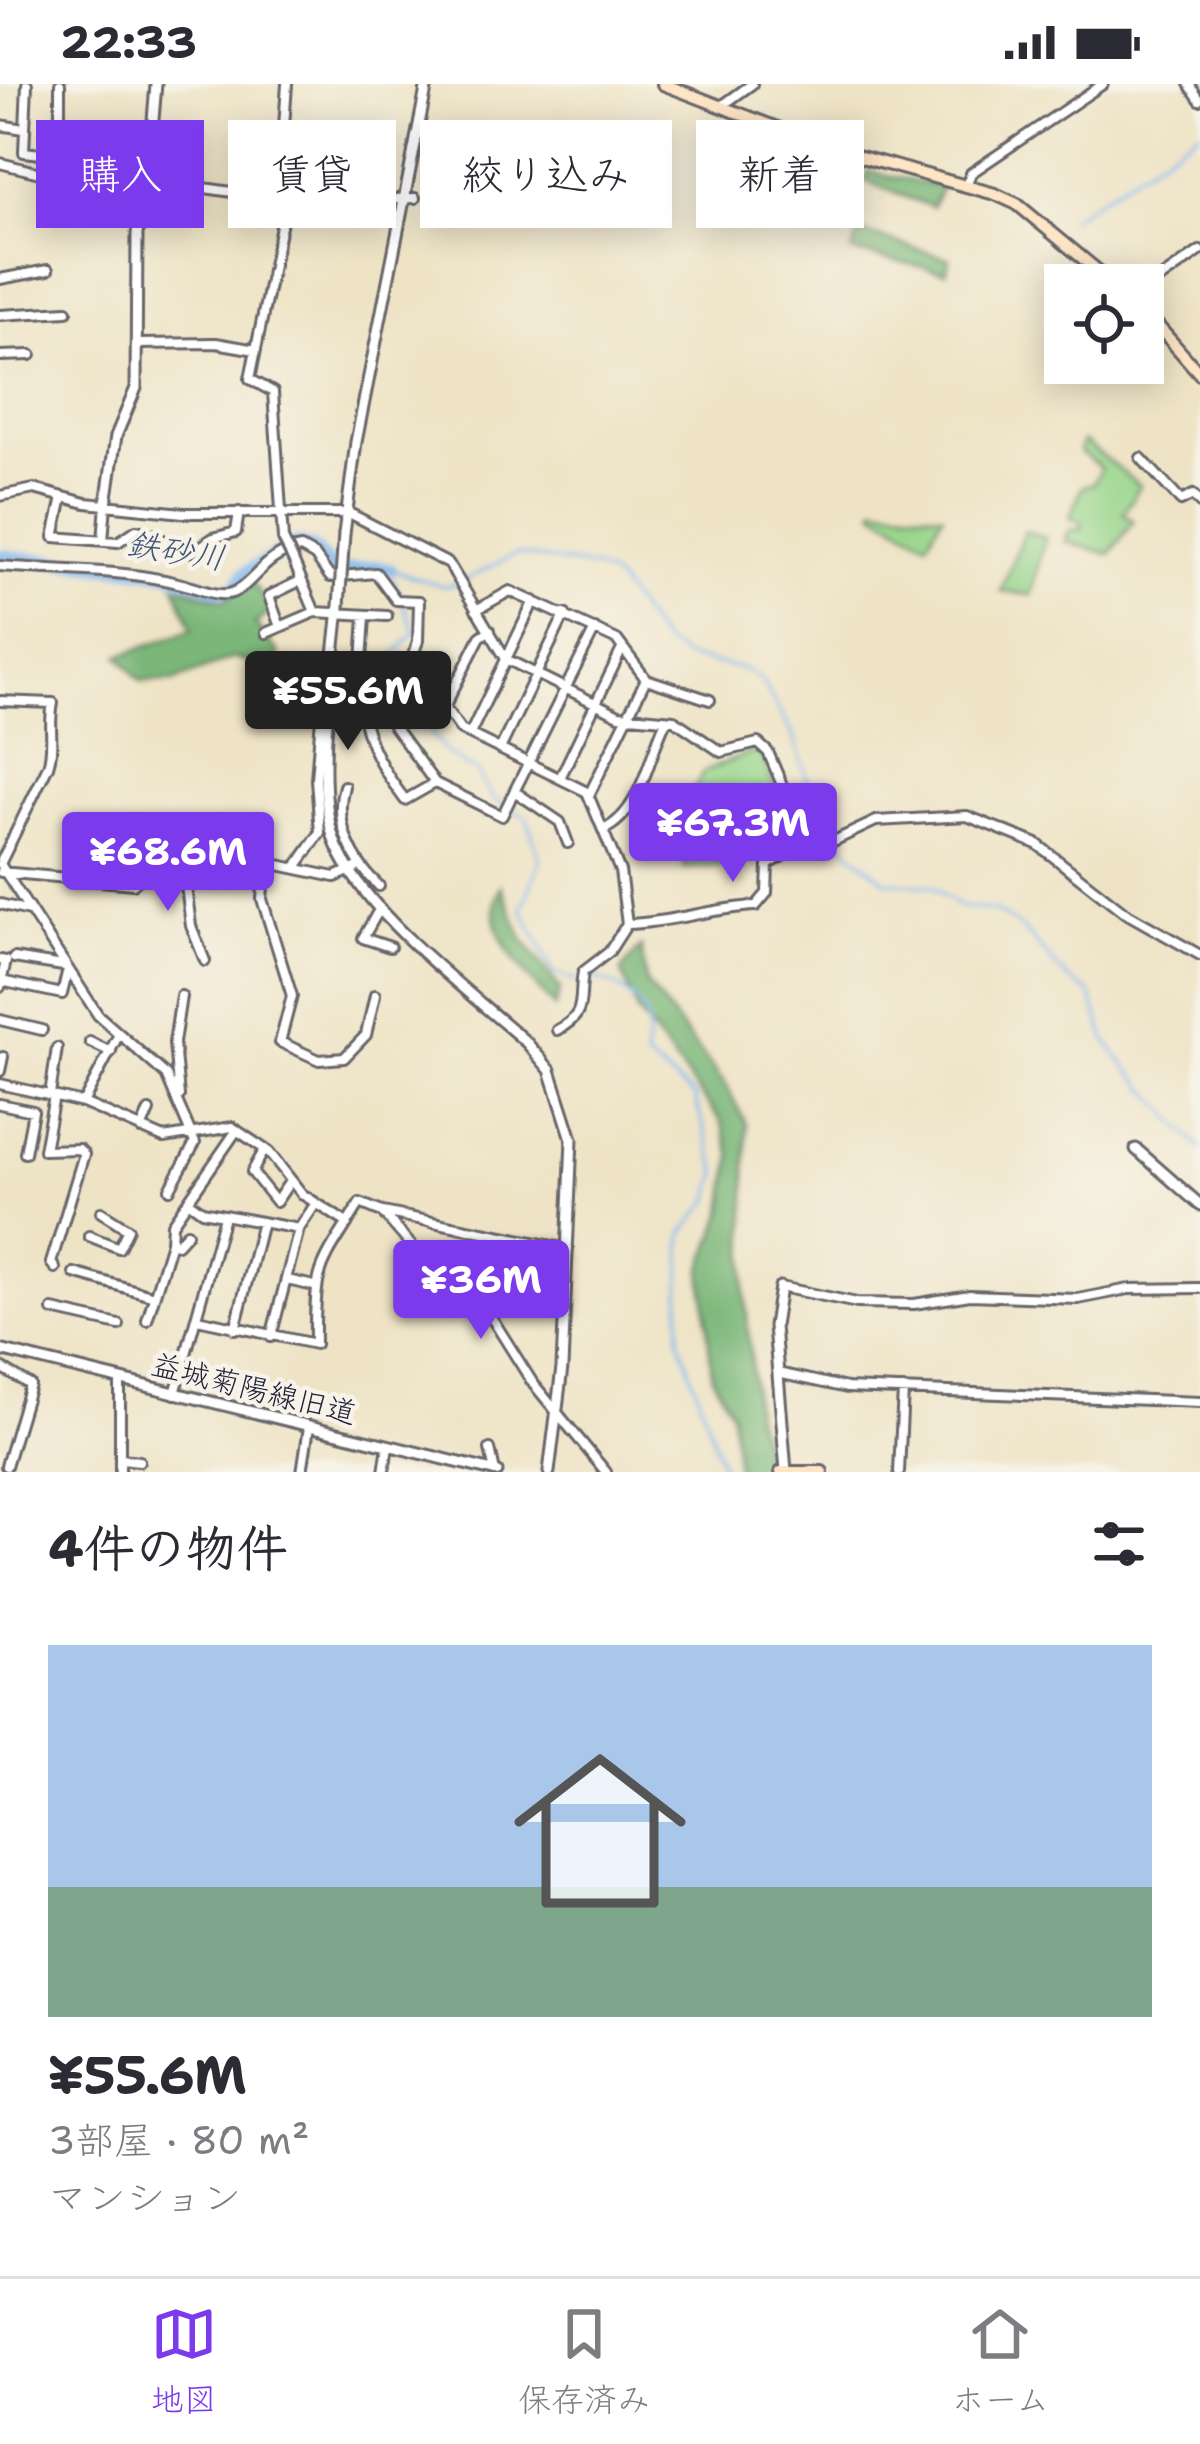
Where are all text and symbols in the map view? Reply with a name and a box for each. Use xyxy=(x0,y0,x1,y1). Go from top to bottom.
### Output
text: 22:33 xyxy=(60,12,197,72)
chip: 購入 xyxy=(36,120,204,228)
chip: 賃貸 xyxy=(228,120,396,228)
chip: 絞り込み xyxy=(420,120,672,228)
chip: 新着 xyxy=(696,120,864,228)
map controls xyxy=(1044,264,1164,384)
button: locate xyxy=(1044,264,1164,384)
water label: 鉄砂川 xyxy=(124,521,228,580)
pin: ¥55.6M xyxy=(250,651,446,753)
text: ¥55.6M xyxy=(272,664,424,716)
pin: ¥67.3M xyxy=(635,783,831,885)
text: ¥67.3M xyxy=(656,796,810,848)
pin: ¥68.6M xyxy=(70,812,266,914)
text: ¥68.6M xyxy=(89,825,247,877)
pin: ¥36M xyxy=(410,1240,552,1342)
text: ¥36M xyxy=(420,1253,542,1305)
street label: 益城菊陽線旧道 xyxy=(147,1343,361,1434)
icon: filters xyxy=(1086,1511,1152,1577)
text: 4件の物件 xyxy=(48,1514,288,1582)
icon: home xyxy=(492,1723,708,1939)
text: ¥55.6M xyxy=(48,2041,247,2109)
text: 3部屋 · 80 m² xyxy=(48,2114,310,2166)
text: マンション xyxy=(48,2171,241,2223)
tab: 地図 xyxy=(151,2301,217,2422)
tab: 保存済み xyxy=(518,2301,650,2422)
tab: ホーム xyxy=(952,2301,1049,2422)

